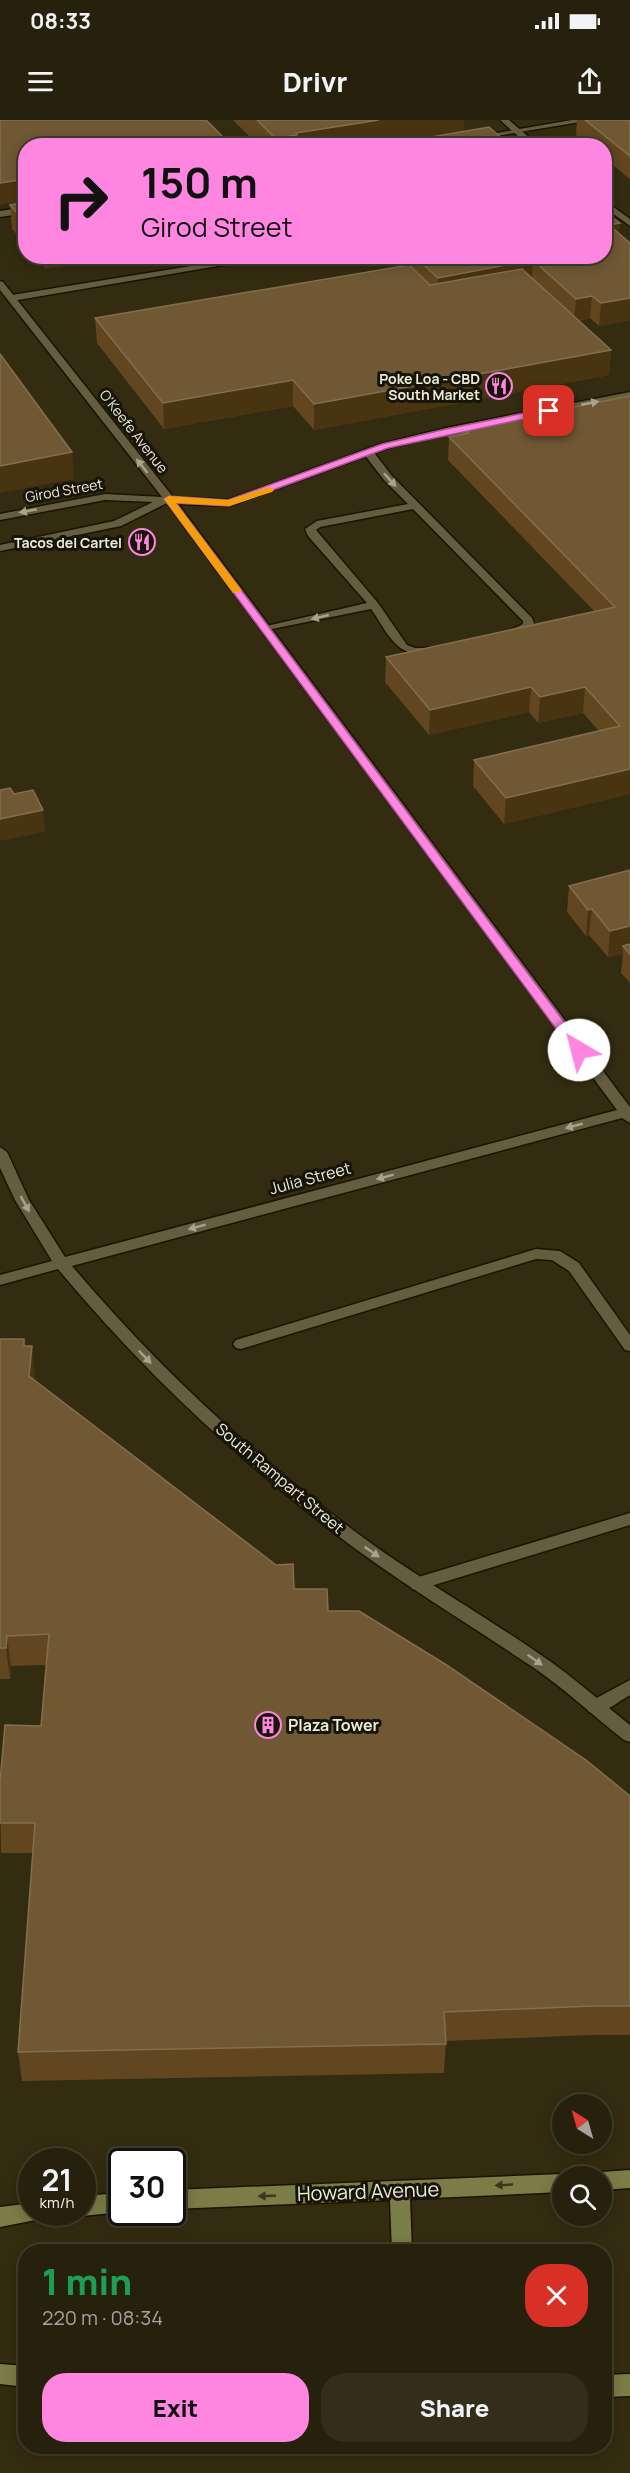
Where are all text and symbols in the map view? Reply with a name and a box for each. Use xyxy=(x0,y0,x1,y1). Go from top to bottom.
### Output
text: 08:33 xyxy=(30,6,91,36)
text: Drivr xyxy=(283,63,347,100)
icon: menu xyxy=(24,65,57,98)
icon: share xyxy=(573,65,606,98)
text: 150 m xyxy=(141,153,258,211)
icon: right xyxy=(42,162,120,240)
text: Girod Street xyxy=(141,208,292,245)
place label: Poke Loa - CBD South Market xyxy=(379,369,480,404)
restaurant icon: Poke Loa - CBD South Market xyxy=(484,371,514,401)
street label: O'Keefe Avenue xyxy=(95,385,173,477)
pin xyxy=(523,385,574,436)
icon: arrive xyxy=(532,394,565,427)
one-way arrow xyxy=(581,398,600,407)
one-way arrow xyxy=(137,458,149,473)
one-way arrow xyxy=(383,472,396,487)
street label: Girod Street xyxy=(24,474,105,506)
one-way arrow xyxy=(18,507,37,516)
restaurant icon: Tacos del Cartel xyxy=(127,527,157,557)
place label: Tacos del Cartel xyxy=(14,533,122,552)
one-way arrow xyxy=(311,613,329,623)
position arrow xyxy=(547,1018,611,1082)
one-way arrow xyxy=(564,1122,582,1131)
street label: Julia Street xyxy=(267,1157,353,1199)
one-way arrow xyxy=(376,1172,394,1182)
one-way arrow xyxy=(20,1196,30,1213)
one-way arrow xyxy=(188,1223,206,1232)
one-way arrow xyxy=(137,1350,151,1364)
street label: South Rampart Street xyxy=(211,1418,349,1538)
one-way arrow xyxy=(364,1546,380,1558)
one-way arrow xyxy=(526,1654,542,1666)
building icon: Plaza Tower xyxy=(253,1710,283,1740)
place label: Plaza Tower xyxy=(288,1714,379,1736)
north arrow xyxy=(552,2094,612,2154)
map controls xyxy=(552,2094,612,2226)
speed limit sign: 30 xyxy=(108,2148,186,2226)
text: 21 xyxy=(41,2159,73,2200)
button: search xyxy=(552,2166,612,2226)
street label: Howard Avenue xyxy=(296,2175,440,2207)
one-way arrow xyxy=(495,2181,514,2190)
one-way arrow xyxy=(258,2191,277,2200)
text: km/h xyxy=(40,2192,74,2213)
text: 1 min xyxy=(42,2257,132,2306)
button: close xyxy=(525,2264,588,2327)
text: 220 m · 08:34 xyxy=(42,2304,163,2331)
button: Exit xyxy=(42,2373,309,2442)
button: Share xyxy=(321,2373,588,2442)

